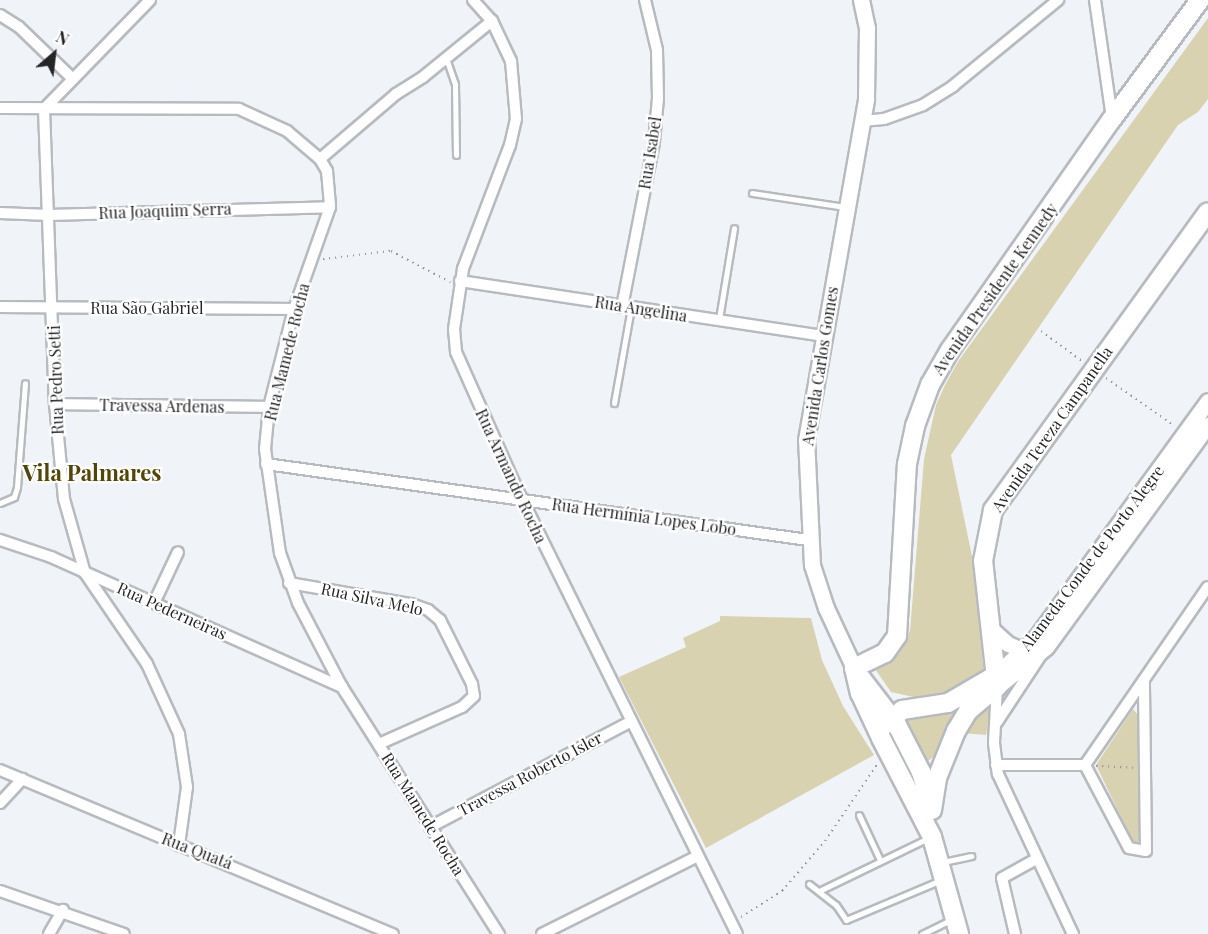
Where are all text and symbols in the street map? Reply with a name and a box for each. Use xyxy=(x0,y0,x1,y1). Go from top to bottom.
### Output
north arrow xyxy=(24,24,84,84)
text: N xyxy=(53,26,73,50)
street label: Rua Isabel xyxy=(635,115,665,191)
street label: Rua Joaquim Serra xyxy=(98,199,232,223)
street label: Avenida Presidente Kennedy xyxy=(928,199,1062,379)
street label: Rua Mamede Rocha xyxy=(261,281,313,423)
street label: Avenida Carlos Gomes xyxy=(798,285,842,447)
street label: Rua Angelina xyxy=(593,292,689,326)
street label: Rua São Gabriel xyxy=(90,298,204,318)
street label: Rua Pedro Setti xyxy=(44,325,68,435)
street label: Avenida Tereza Campanella xyxy=(987,342,1117,516)
street label: Travessa Ardenas xyxy=(99,395,225,417)
street label: Rua Armando Rocha xyxy=(471,405,551,547)
district label: Vila Palmares xyxy=(23,460,161,486)
street label: Alameda Conde de Porto Alegre xyxy=(1016,461,1168,655)
street label: Rua Hermínia Lopes Lobo xyxy=(550,495,738,539)
street label: Rua Pederneiras xyxy=(114,578,230,644)
street label: Rua Silva Melo xyxy=(319,579,425,619)
street label: Travessa Roberto Isler xyxy=(454,728,606,820)
street label: Rua Mamede Rocha xyxy=(377,749,469,879)
street label: Rua Quatá xyxy=(159,829,235,873)

